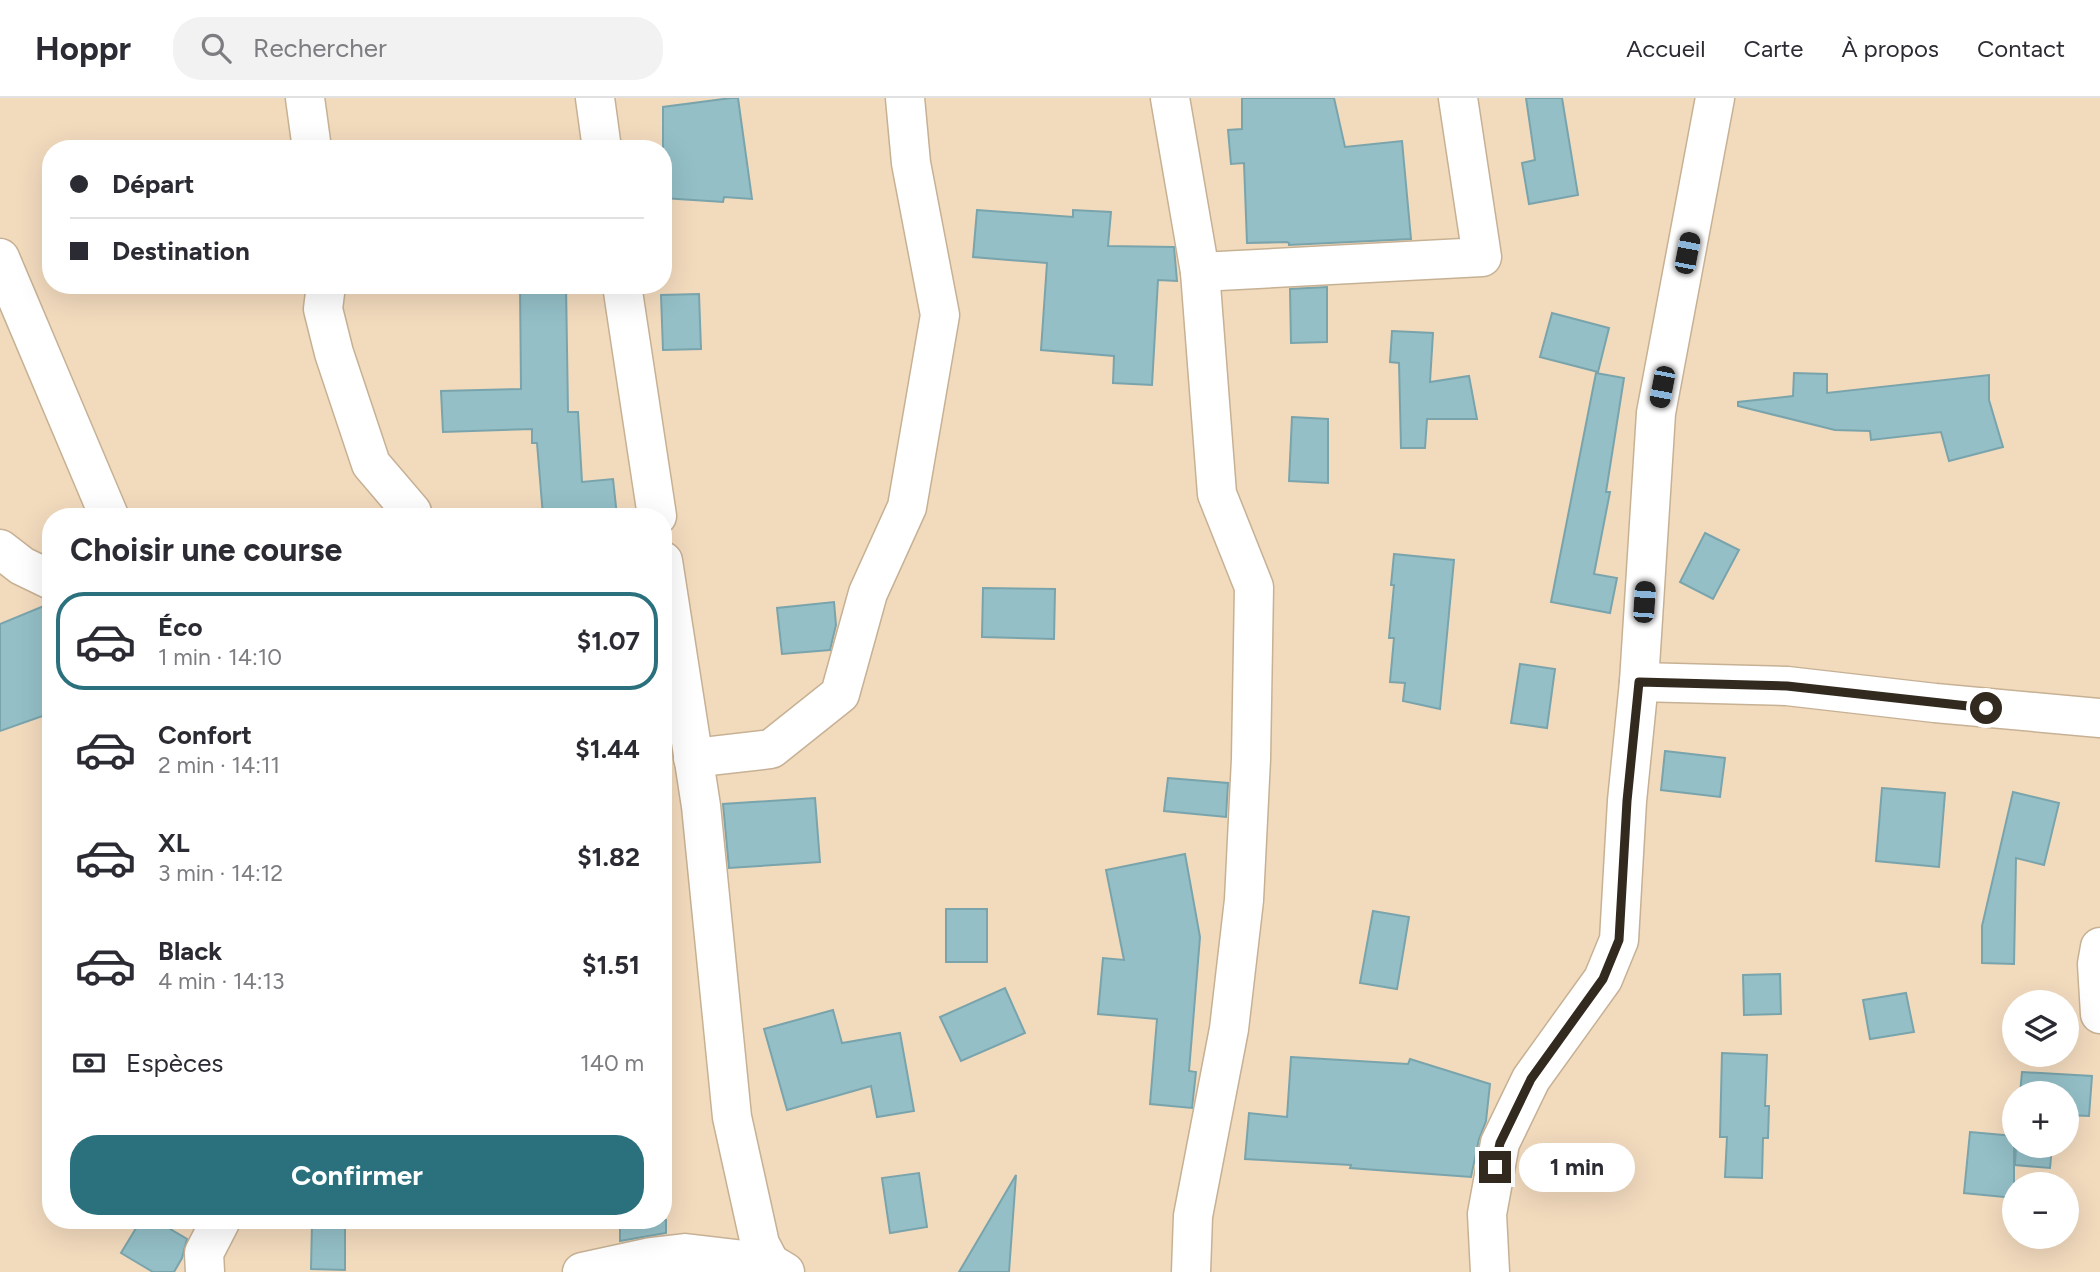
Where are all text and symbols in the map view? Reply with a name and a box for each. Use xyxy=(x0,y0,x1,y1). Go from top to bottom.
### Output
search box xyxy=(173,17,663,80)
text: Hoppr xyxy=(35,29,131,68)
icon: search xyxy=(197,29,235,67)
text: Rechercher xyxy=(253,32,387,64)
text: Accueil xyxy=(1626,34,1706,63)
text: Carte xyxy=(1744,34,1803,63)
text: À propos xyxy=(1841,34,1939,63)
text: Contact xyxy=(1977,34,2065,63)
text: Départ xyxy=(112,168,194,200)
car xyxy=(1673,230,1702,276)
text: Destination xyxy=(112,235,250,267)
car xyxy=(1648,364,1677,410)
text: Choisir une course xyxy=(70,531,342,569)
car xyxy=(1633,580,1656,624)
icon: car xyxy=(74,610,137,673)
text: Éco xyxy=(158,611,203,643)
text: $1.07 xyxy=(577,625,640,657)
text: 1 min · 14:10 xyxy=(158,643,282,671)
route start xyxy=(1970,692,2002,724)
icon: car xyxy=(74,718,137,781)
text: Confort xyxy=(158,719,252,751)
text: $1.44 xyxy=(575,733,640,765)
text: 2 min · 14:11 xyxy=(158,751,280,779)
icon: car xyxy=(74,826,137,889)
text: XL xyxy=(158,827,190,859)
text: $1.82 xyxy=(577,841,640,873)
text: 3 min · 14:12 xyxy=(158,859,283,887)
icon: car xyxy=(74,934,137,997)
text: Black xyxy=(158,935,222,967)
text: $1.51 xyxy=(582,949,640,981)
text: 4 min · 14:13 xyxy=(158,967,285,995)
map controls xyxy=(2002,990,2079,1249)
button: layers xyxy=(2002,990,2079,1067)
icon: cash xyxy=(70,1044,108,1082)
text: Espèces xyxy=(126,1047,223,1079)
text: 140 m xyxy=(580,1049,644,1077)
button: + xyxy=(2002,1081,2079,1158)
button: Confirmer xyxy=(70,1135,644,1215)
callout: 1 min xyxy=(1520,1142,1635,1192)
route end xyxy=(1479,1151,1511,1183)
text: 1 min xyxy=(1550,1153,1604,1181)
button: − xyxy=(2002,1172,2079,1249)

